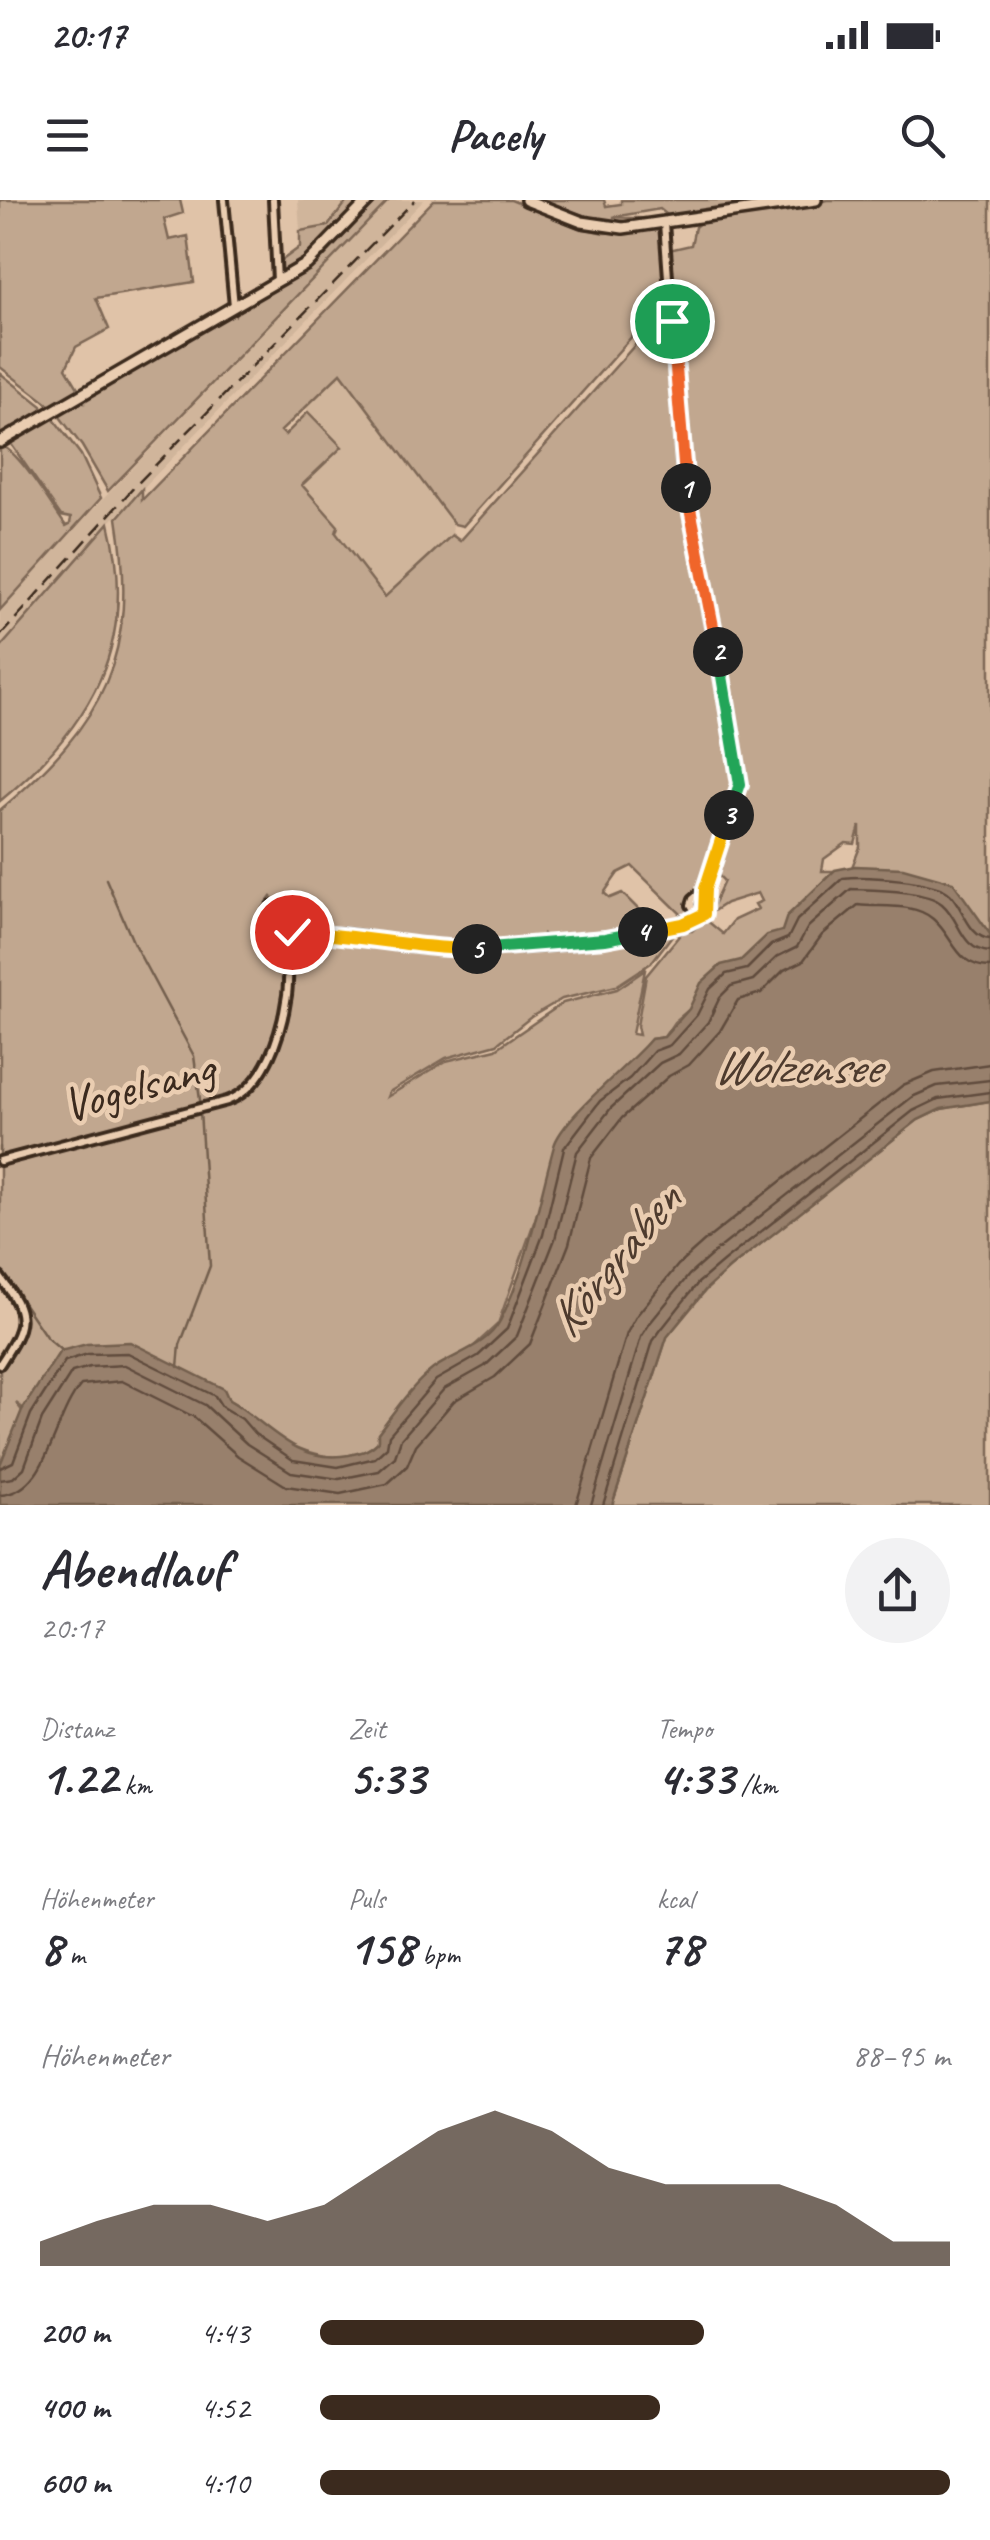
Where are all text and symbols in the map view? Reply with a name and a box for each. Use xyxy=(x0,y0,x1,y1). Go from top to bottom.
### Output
text: 20:17 xyxy=(50,12,126,59)
text: Pacely xyxy=(448,107,542,164)
icon: menu xyxy=(40,108,95,163)
icon: search xyxy=(895,108,950,163)
pin xyxy=(630,279,715,364)
icon: arrive xyxy=(645,294,700,349)
pin: 1 xyxy=(661,463,711,513)
text: 1 xyxy=(680,470,692,505)
pin: 2 xyxy=(693,627,743,677)
text: 2 xyxy=(712,634,724,669)
pin: 3 xyxy=(704,790,754,840)
text: 3 xyxy=(723,797,735,832)
pin xyxy=(250,890,335,975)
icon: check xyxy=(265,905,320,960)
pin: 4 xyxy=(618,907,668,957)
text: 4 xyxy=(637,914,649,949)
pin: 5 xyxy=(452,924,502,974)
text: 5 xyxy=(471,931,483,966)
water label: Wolzensee xyxy=(713,1035,887,1098)
street label: Vogelsang xyxy=(56,1036,224,1135)
water label: Körgraben xyxy=(533,1168,697,1349)
text: Abendlauf xyxy=(40,1534,227,1604)
button: share xyxy=(845,1538,950,1643)
text: 20:17 xyxy=(40,1607,104,1648)
text: Distanz xyxy=(40,1711,113,1746)
text: Zeit xyxy=(348,1711,385,1746)
text: Tempo xyxy=(657,1711,712,1746)
text: 1.22 xyxy=(40,1746,117,1809)
text: 5:33 xyxy=(348,1746,425,1809)
text: 4:33 xyxy=(657,1746,734,1809)
text: km xyxy=(117,1767,152,1802)
text: /km xyxy=(734,1767,777,1802)
text: Höhenmeter xyxy=(40,1881,154,1916)
text: Puls xyxy=(348,1881,385,1916)
text: kcal xyxy=(657,1881,694,1916)
text: 8 xyxy=(40,1916,63,1979)
text: 158 xyxy=(348,1916,415,1979)
text: 78 xyxy=(657,1916,701,1979)
text: m xyxy=(63,1937,85,1972)
text: bpm xyxy=(415,1937,460,1972)
text: Höhenmeter xyxy=(40,2035,170,2076)
text: 88–95 m xyxy=(852,2035,950,2076)
text: 200 m xyxy=(40,2312,109,2353)
text: 4:43 xyxy=(200,2312,250,2353)
text: 400 m xyxy=(40,2387,109,2428)
text: 4:52 xyxy=(200,2387,250,2428)
text: 600 m xyxy=(40,2462,110,2503)
text: 4:10 xyxy=(200,2462,250,2503)

